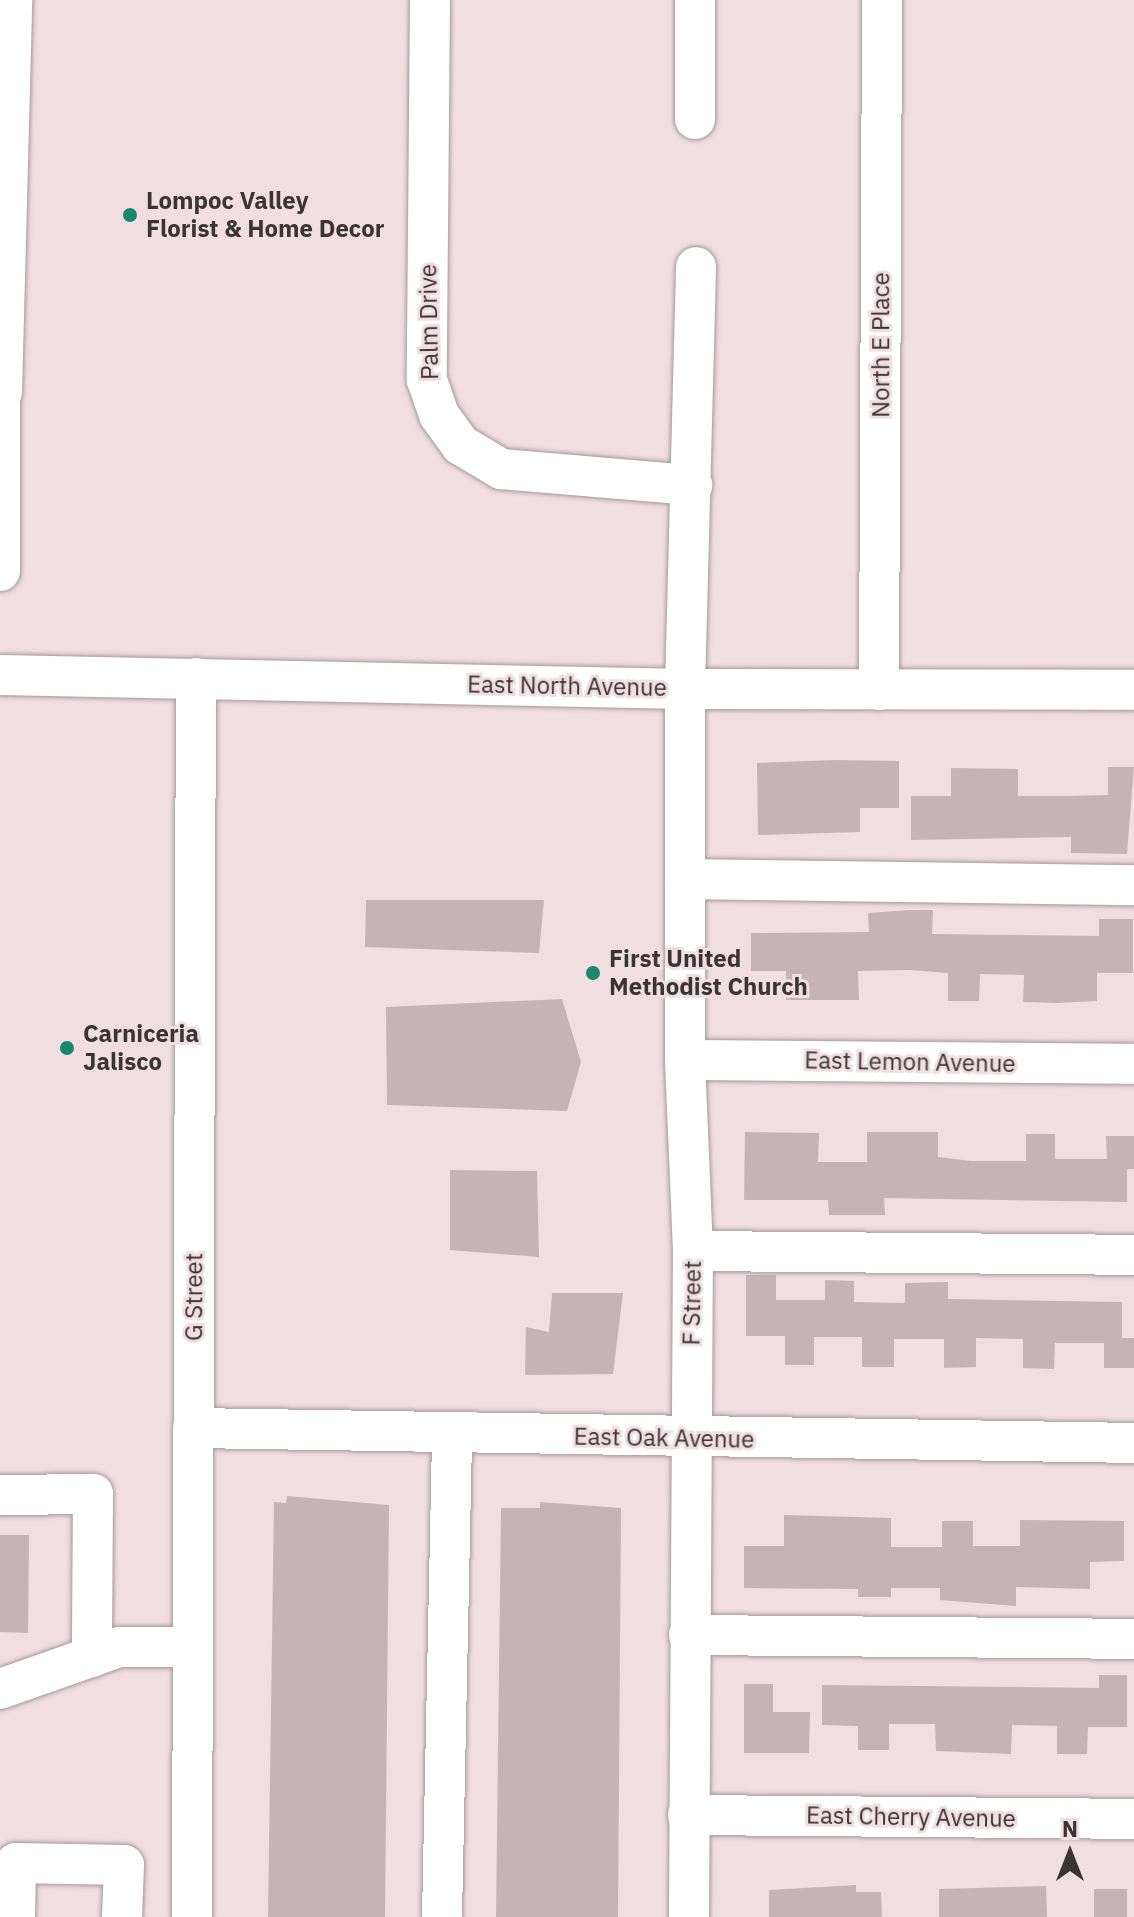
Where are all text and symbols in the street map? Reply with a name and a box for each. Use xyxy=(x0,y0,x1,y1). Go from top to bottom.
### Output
place label: Lompoc Valley Florist & Home Decor xyxy=(146,187,384,243)
marker: Lompoc Valley Florist & Home Decor xyxy=(121,206,139,224)
street label: Palm Drive xyxy=(414,264,444,380)
street label: North E Place xyxy=(867,272,895,418)
street label: East North Avenue xyxy=(467,670,667,702)
place label: First United Methodist Church xyxy=(609,945,808,1001)
marker: First United Methodist Church xyxy=(584,964,602,982)
place label: Carniceria Jalisco xyxy=(83,1020,199,1076)
marker: Carniceria Jalisco xyxy=(58,1039,76,1057)
street label: East Lemon Avenue xyxy=(804,1046,1016,1078)
street label: G Street xyxy=(180,1253,208,1341)
street label: F Street xyxy=(677,1260,707,1346)
street label: East Oak Avenue xyxy=(573,1422,755,1454)
street label: East Cherry Avenue xyxy=(806,1801,1016,1833)
north arrow xyxy=(1030,1813,1110,1893)
text: N xyxy=(1062,1814,1078,1843)

